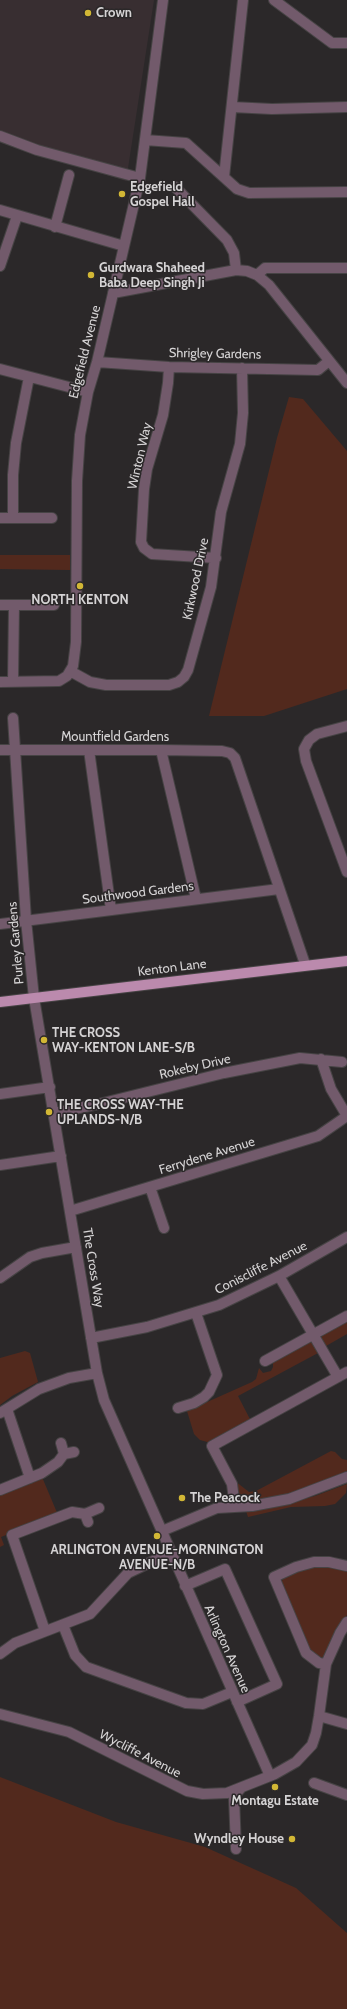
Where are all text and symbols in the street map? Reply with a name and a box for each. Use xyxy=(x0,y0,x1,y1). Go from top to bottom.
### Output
place label: Crown xyxy=(96,5,132,21)
marker: Crown xyxy=(83,8,93,18)
place label: Edgefield Gospel Hall xyxy=(130,179,195,210)
marker: Edgefield Gospel Hall xyxy=(117,189,127,199)
place label: Gurdwara Shaheed Baba Deep Singh Ji xyxy=(99,260,205,291)
marker: Gurdwara Shaheed Baba Deep Singh Ji xyxy=(86,270,96,280)
street label: Edgefield Avenue xyxy=(66,304,104,400)
street label: Shrigley Gardens xyxy=(169,345,261,363)
street label: Winton Way xyxy=(125,421,155,491)
street label: Kirkwood Drive xyxy=(180,537,212,621)
marker: NORTH KENTON xyxy=(75,581,85,591)
place label: NORTH KENTON xyxy=(31,592,129,608)
street label: Mountfield Gardens xyxy=(61,729,169,745)
street label: Southwood Gardens xyxy=(81,878,195,908)
street label: Purley Gardens xyxy=(5,901,27,985)
street label: Kenton Lane xyxy=(137,956,207,980)
place label: THE CROSS WAY-KENTON LANE-S/B xyxy=(52,1025,195,1056)
marker: THE CROSS WAY-KENTON LANE-S/B xyxy=(39,1035,49,1045)
street label: Rokeby Drive xyxy=(158,1051,232,1083)
place label: THE CROSS WAY-THE UPLANDS-N/B xyxy=(57,1097,184,1128)
marker: THE CROSS WAY-THE UPLANDS-N/B xyxy=(44,1107,54,1117)
street label: Ferrydene Avenue xyxy=(157,1134,257,1178)
street label: The Cross Way xyxy=(79,1227,107,1309)
street label: Coniscliffe Avenue xyxy=(212,1238,310,1298)
place label: The Peacock xyxy=(190,1490,260,1506)
marker: The Peacock xyxy=(177,1493,187,1503)
marker: ARLINGTON AVENUE-MORNINGTON AVENUE-N/B xyxy=(152,1531,162,1541)
place label: ARLINGTON AVENUE-MORNINGTON AVENUE-N/B xyxy=(50,1542,264,1573)
street label: Arlington Avenue xyxy=(201,1603,253,1695)
street label: Wycliffe Avenue xyxy=(97,1727,183,1781)
marker: Montagu Estate xyxy=(270,1782,280,1792)
place label: Montagu Estate xyxy=(231,1793,319,1809)
place label: Wyndley House xyxy=(194,1831,284,1847)
marker: Wyndley House xyxy=(287,1834,297,1844)

